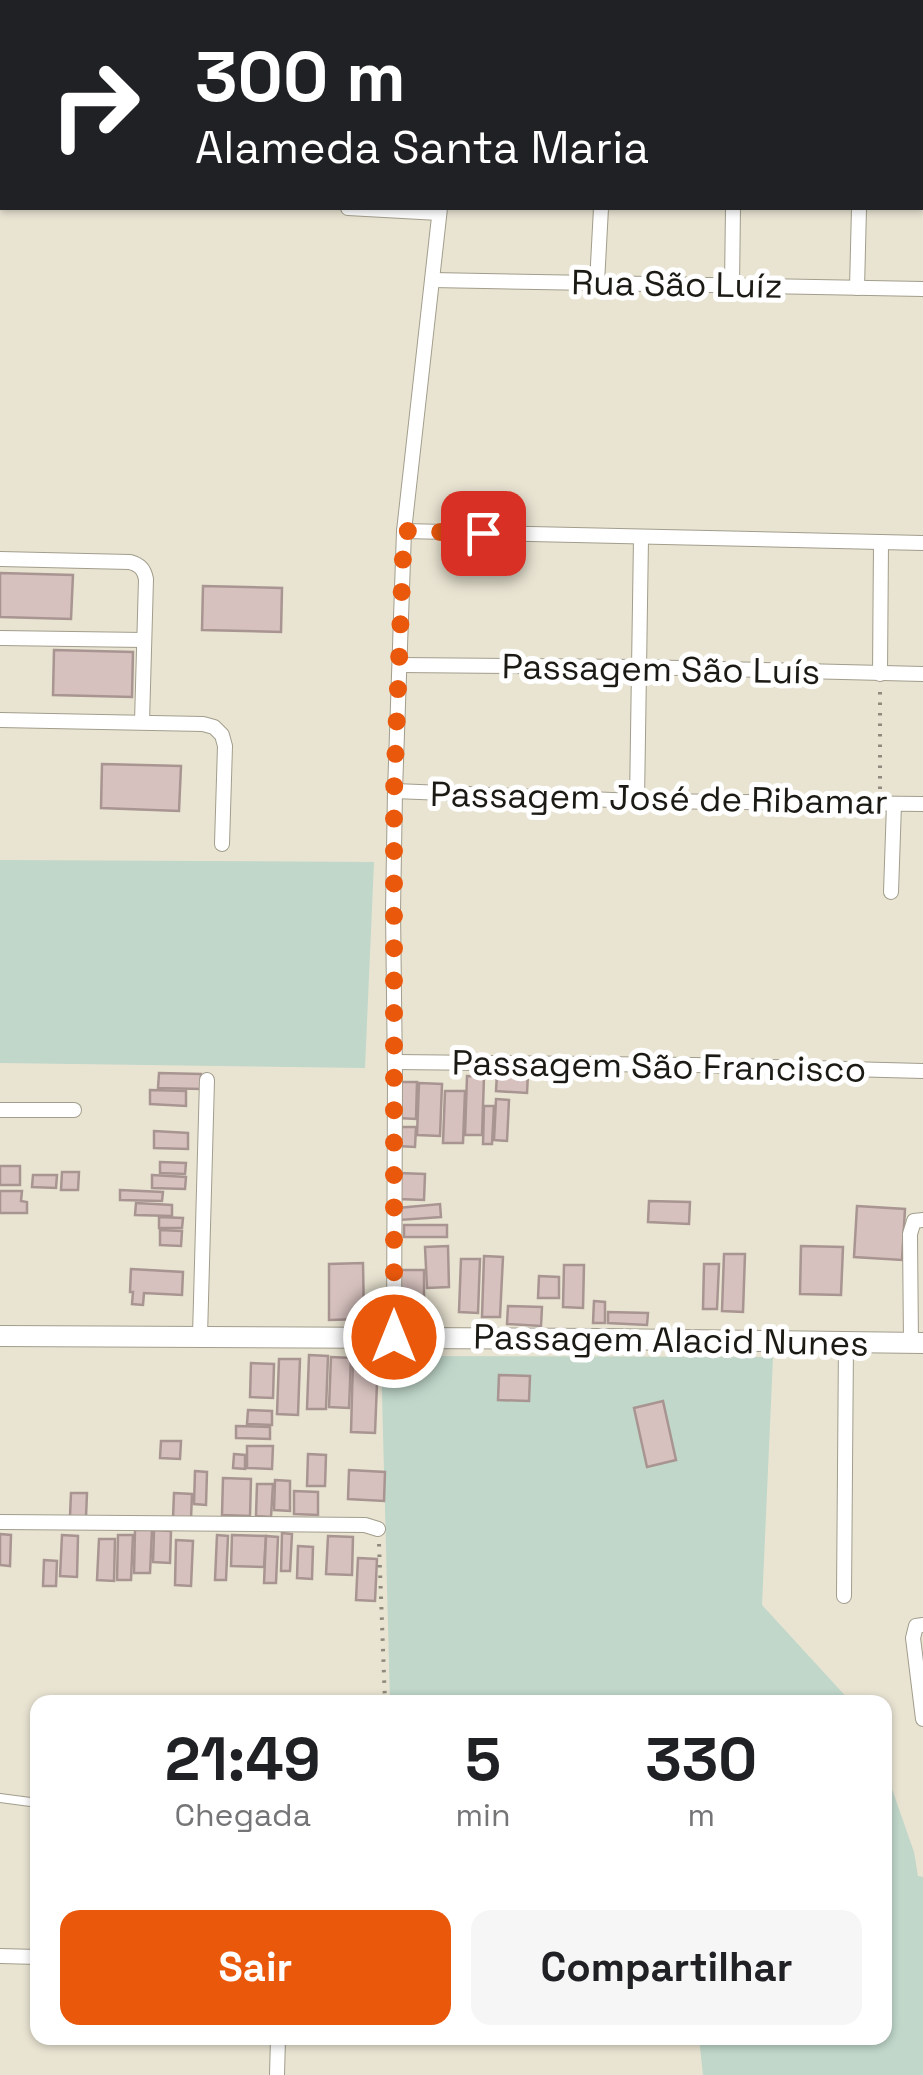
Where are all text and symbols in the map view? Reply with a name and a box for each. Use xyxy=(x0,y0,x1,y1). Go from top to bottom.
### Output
text: 300 m xyxy=(195,32,406,121)
icon: right xyxy=(30,40,160,170)
text: Alameda Santa Maria xyxy=(195,119,649,176)
street label: Rua São Luíz xyxy=(571,260,783,308)
pin xyxy=(441,491,526,576)
icon: arrive xyxy=(456,506,511,561)
street label: Passagem São Luís xyxy=(501,644,821,694)
street label: Passagem José de Ribamar xyxy=(430,772,888,824)
street label: Passagem São Francisco xyxy=(451,1040,867,1092)
position arrow xyxy=(342,1285,446,1389)
street label: Passagem Alacid Nunes xyxy=(473,1315,869,1365)
text: 21:49 xyxy=(165,1721,321,1798)
text: 5 xyxy=(465,1721,501,1798)
text: 330 xyxy=(645,1721,757,1798)
text: Chegada xyxy=(174,1795,311,1835)
text: min xyxy=(456,1795,511,1835)
text: m xyxy=(687,1795,715,1835)
button: Sair xyxy=(60,1910,451,2025)
button: Compartilhar xyxy=(471,1910,862,2025)

